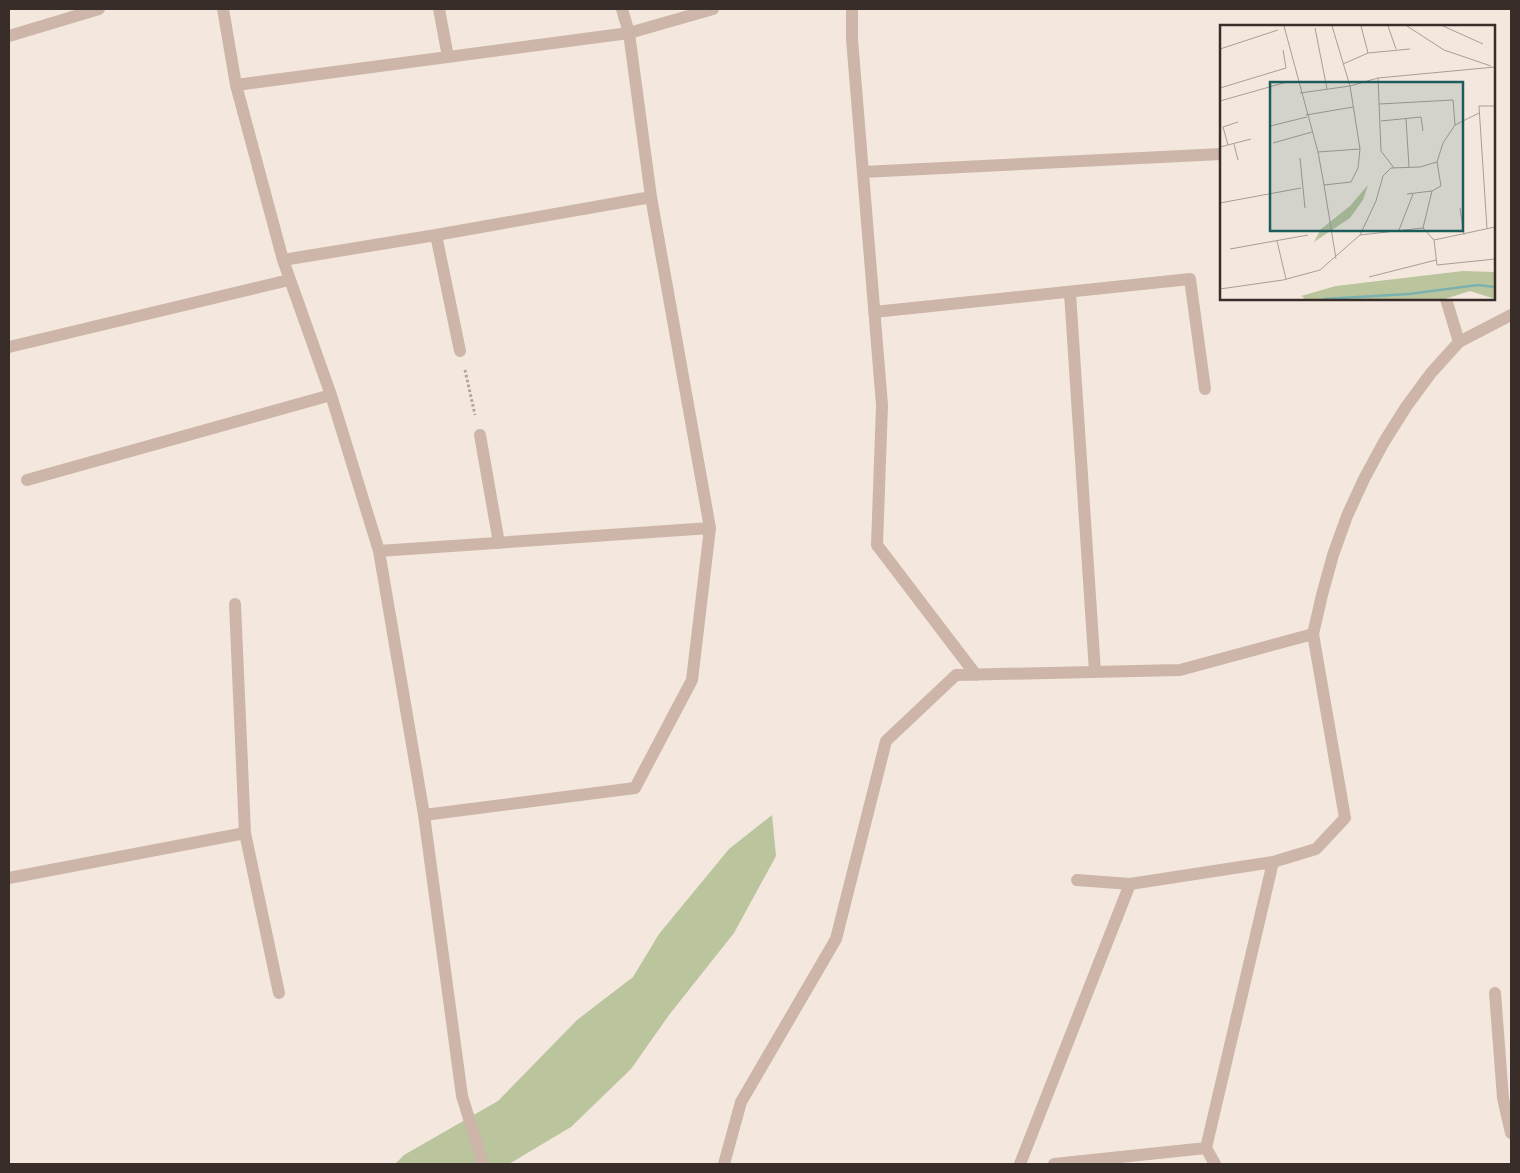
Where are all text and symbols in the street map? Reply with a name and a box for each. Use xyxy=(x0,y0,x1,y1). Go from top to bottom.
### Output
inset map xyxy=(1220,25,1495,300)

